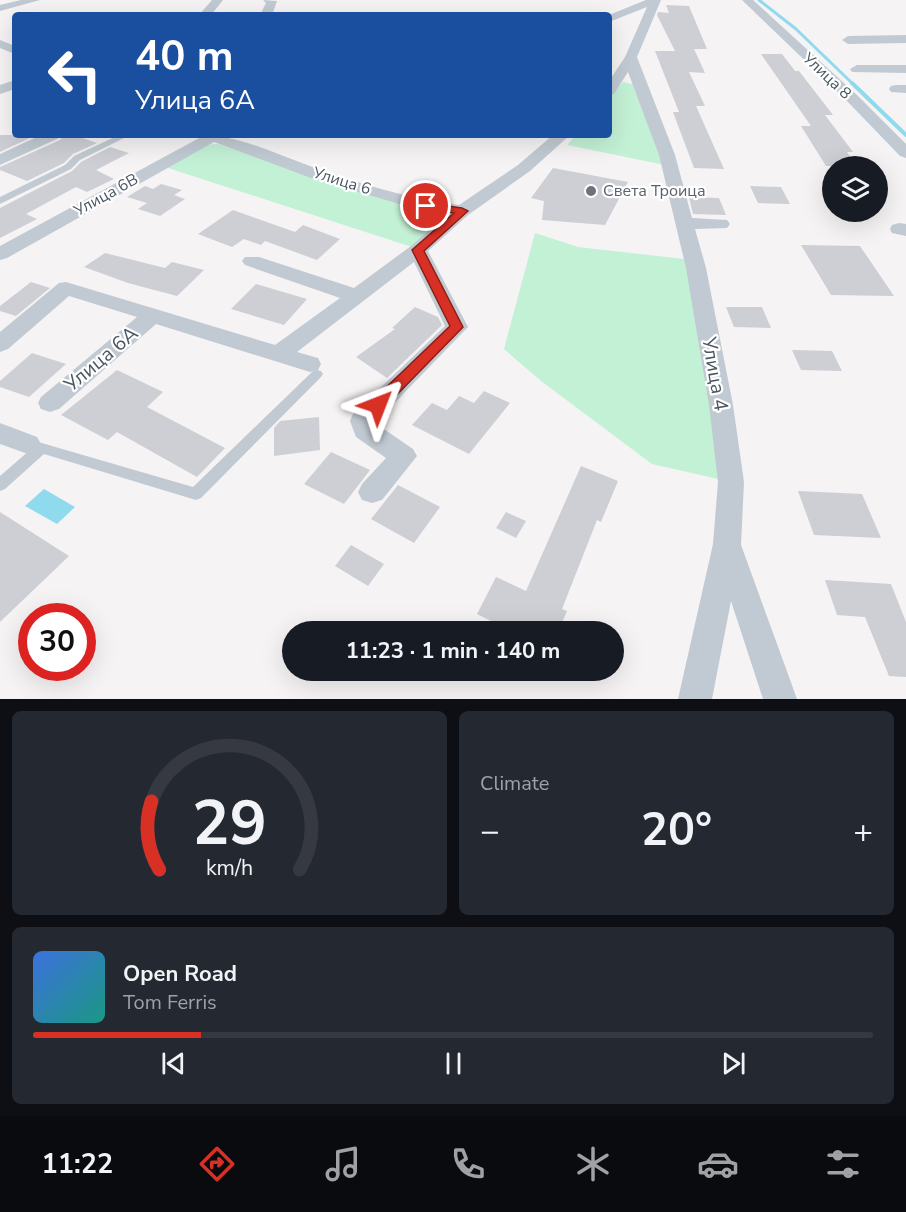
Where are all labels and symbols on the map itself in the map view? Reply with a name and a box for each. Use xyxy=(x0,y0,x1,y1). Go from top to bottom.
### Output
street label: Улица 8 xyxy=(797,47,856,104)
street label: Улица 6 xyxy=(309,161,374,200)
street label: Улица 6B xyxy=(69,168,142,222)
pin xyxy=(400,180,451,231)
place label: Света Троица xyxy=(603,180,706,202)
marker: Света Троица xyxy=(584,184,598,198)
street label: Улица 6A xyxy=(58,320,144,399)
street label: Улица 4 xyxy=(695,334,735,413)
position arrow xyxy=(346,373,410,437)
speed limit sign: 30 xyxy=(18,603,96,681)

